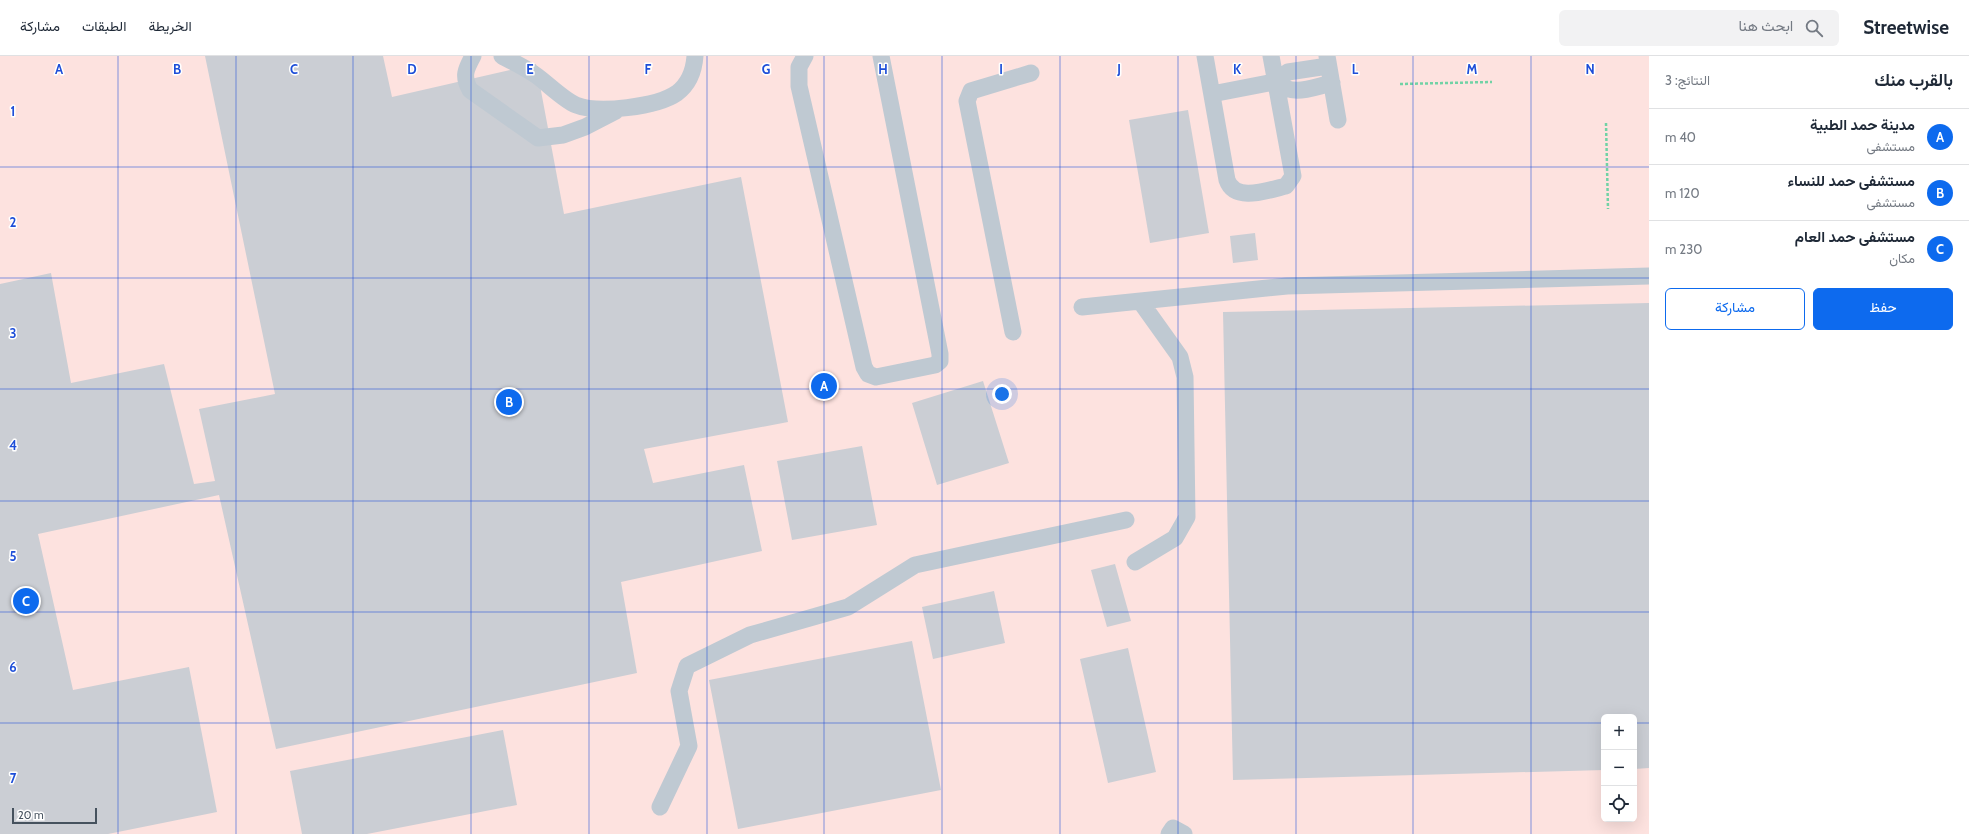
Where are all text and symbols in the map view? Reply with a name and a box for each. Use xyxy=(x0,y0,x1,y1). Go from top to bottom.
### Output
search box xyxy=(1559,10,1839,46)
text: Streetwise xyxy=(1863,16,1949,39)
text: مشاركة xyxy=(20,17,60,35)
text: الطبقات xyxy=(82,17,126,35)
text: الخريطة xyxy=(148,17,192,35)
text: ابحث هنا xyxy=(1738,17,1793,35)
icon: search xyxy=(1803,17,1825,39)
text: A xyxy=(55,61,64,77)
text: B xyxy=(173,61,181,77)
text: C xyxy=(290,61,298,77)
text: D xyxy=(407,61,417,77)
text: E xyxy=(526,61,534,77)
text: F xyxy=(645,61,652,77)
text: G xyxy=(762,61,771,77)
text: H xyxy=(878,61,888,77)
text: I xyxy=(999,61,1003,77)
text: J xyxy=(1116,61,1121,77)
text: K xyxy=(1233,61,1242,77)
text: L xyxy=(1352,61,1359,77)
text: M xyxy=(1467,61,1478,77)
text: N xyxy=(1585,61,1595,77)
text: بالقرب منك xyxy=(1875,70,1953,90)
text: النتائج: 3 xyxy=(1665,72,1710,88)
text: 1 xyxy=(11,103,15,119)
text: مدينة حمد الطبية xyxy=(1810,116,1915,134)
text: 40 m xyxy=(1665,129,1696,145)
text: A xyxy=(1936,129,1944,145)
text: مستشفى xyxy=(1867,138,1915,154)
text: مستشفى حمد للنساء xyxy=(1788,172,1915,190)
text: 120 m xyxy=(1665,185,1699,201)
text: B xyxy=(1936,185,1944,201)
text: مستشفى xyxy=(1867,194,1915,210)
text: 2 xyxy=(10,214,17,230)
text: مستشفى حمد العام xyxy=(1795,228,1915,246)
text: 230 m xyxy=(1665,241,1702,257)
text: C xyxy=(1936,241,1944,257)
text: مكان xyxy=(1889,250,1915,266)
button: مشاركة xyxy=(1665,288,1805,330)
button: حفظ xyxy=(1813,288,1953,330)
text: 3 xyxy=(9,325,17,341)
pin: A xyxy=(811,371,837,401)
your location xyxy=(992,384,1012,404)
pin: B xyxy=(496,387,522,417)
text: 4 xyxy=(9,437,17,453)
text: 5 xyxy=(10,548,17,564)
pin: C xyxy=(13,586,39,616)
text: 6 xyxy=(9,659,17,675)
map controls xyxy=(1601,714,1637,822)
button: + xyxy=(1601,714,1637,750)
button: − xyxy=(1601,750,1637,786)
text: 7 xyxy=(10,770,17,786)
button: locate xyxy=(1601,786,1637,822)
scale bar xyxy=(12,806,97,825)
text: 20 m xyxy=(18,808,44,822)

